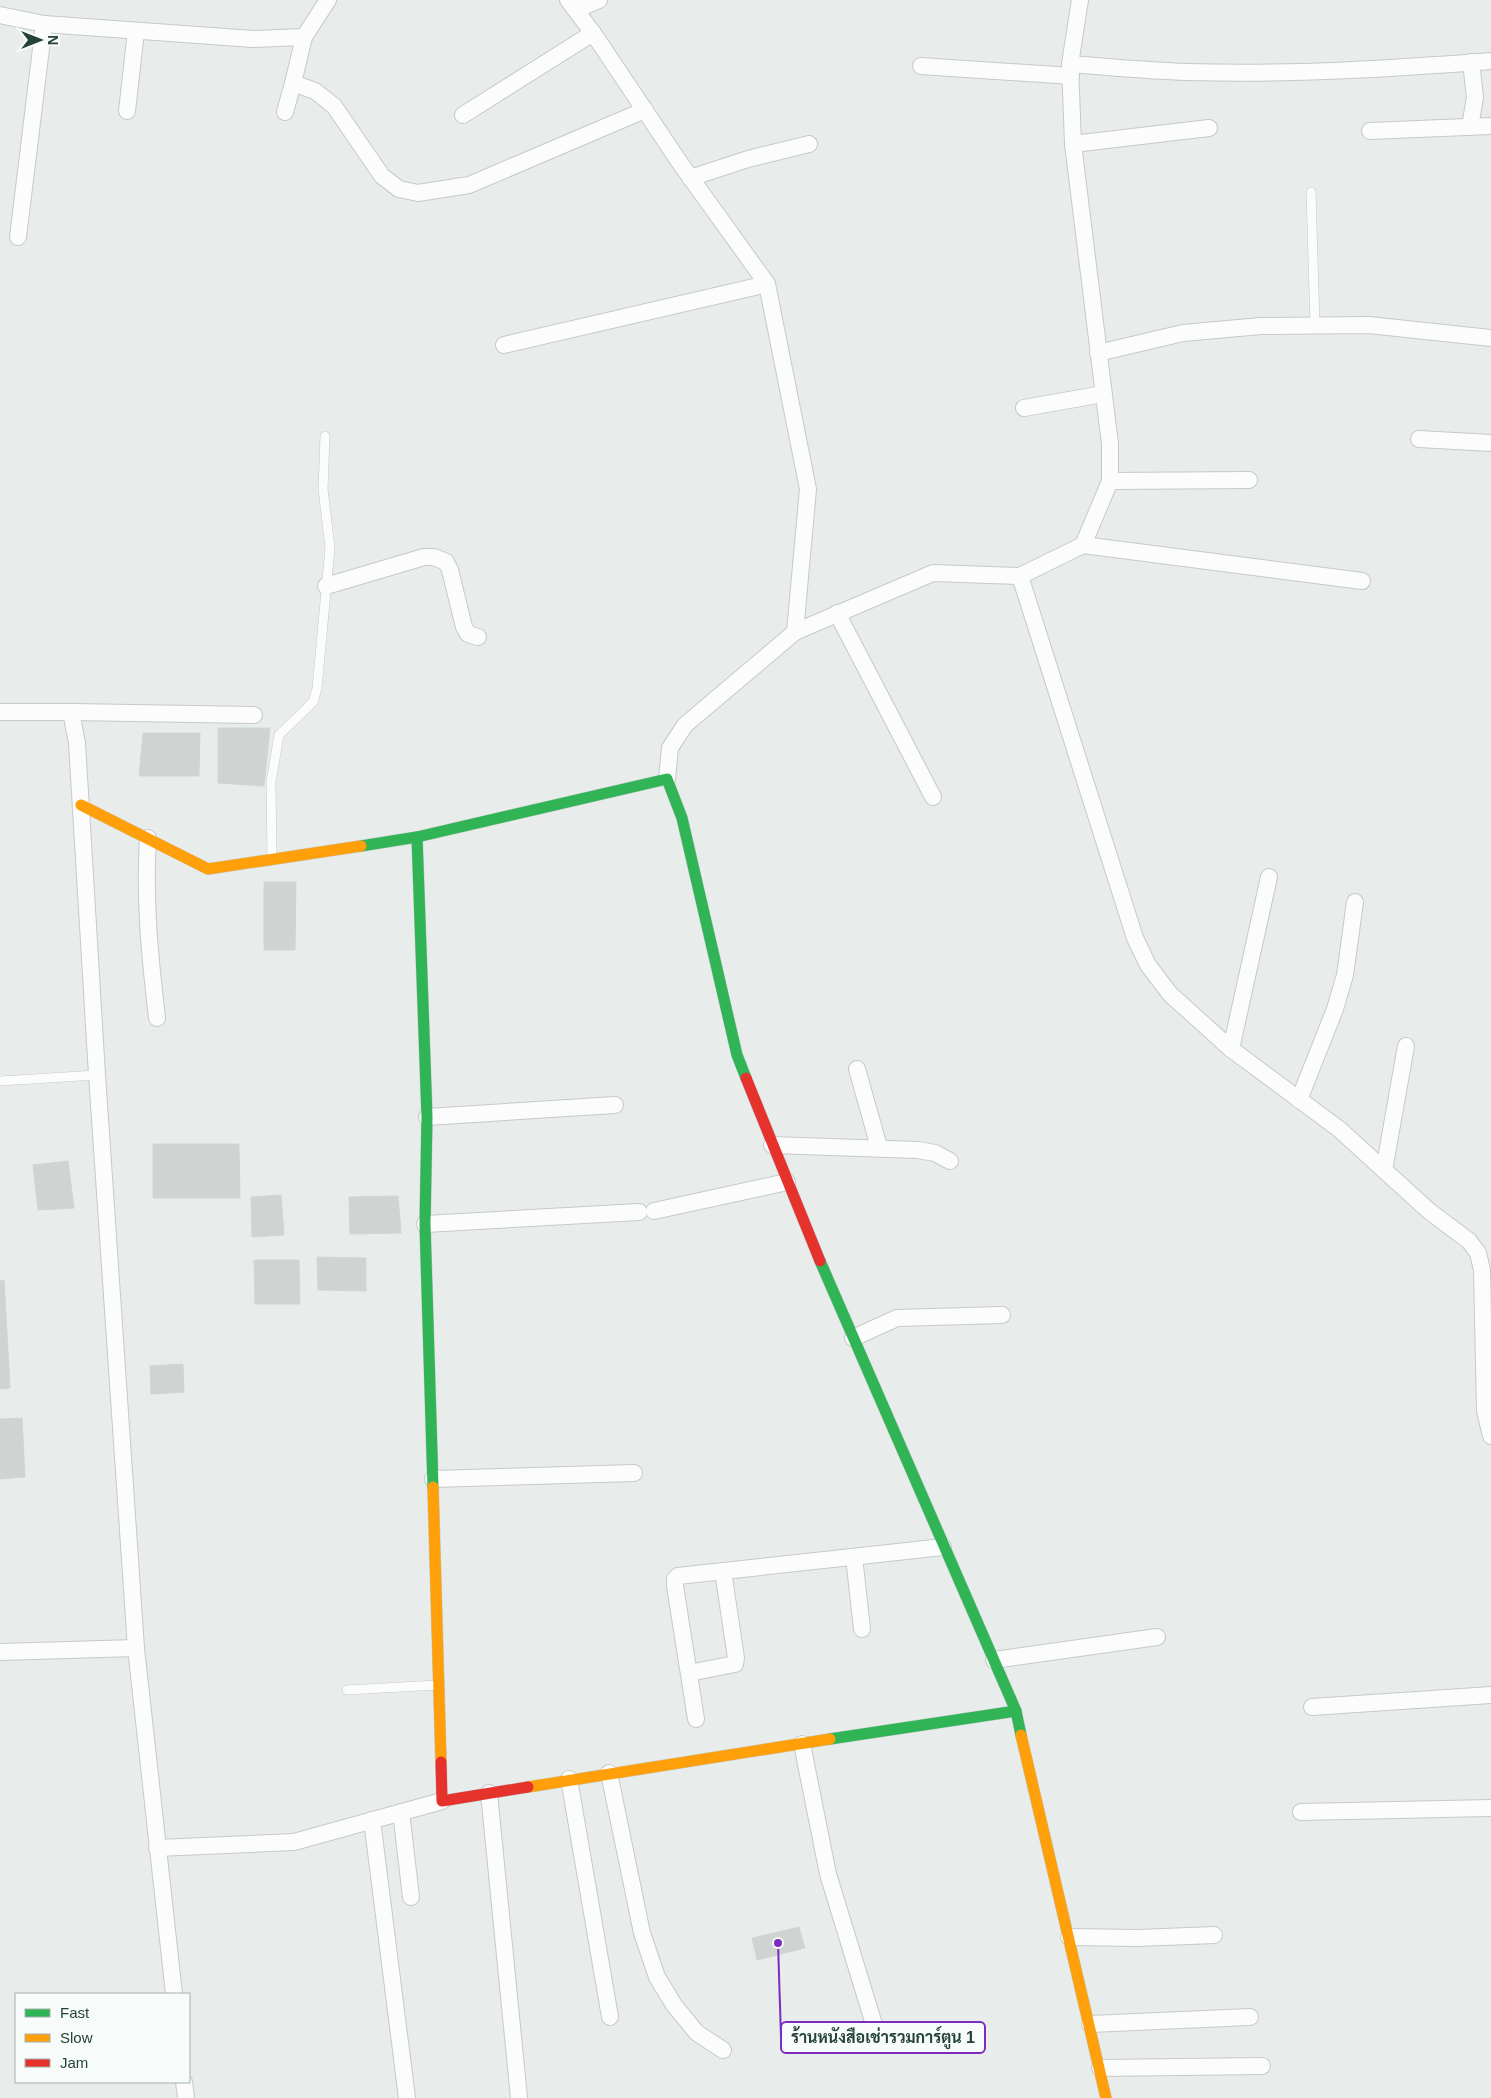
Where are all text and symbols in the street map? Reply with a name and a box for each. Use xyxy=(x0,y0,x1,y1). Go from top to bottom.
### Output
north arrow xyxy=(15,15,65,65)
text: N xyxy=(45,35,61,45)
legend xyxy=(15,1993,190,2083)
text: Fast xyxy=(60,2004,90,2021)
callout: ร้านหนังสือเช่ารวมการ์ตูน 1 xyxy=(781,2022,985,2053)
text: ร้านหนังสือเช่ารวมการ์ตูน 1 xyxy=(791,2026,975,2050)
text: Slow xyxy=(60,2029,93,2046)
text: Jam xyxy=(60,2054,88,2071)

